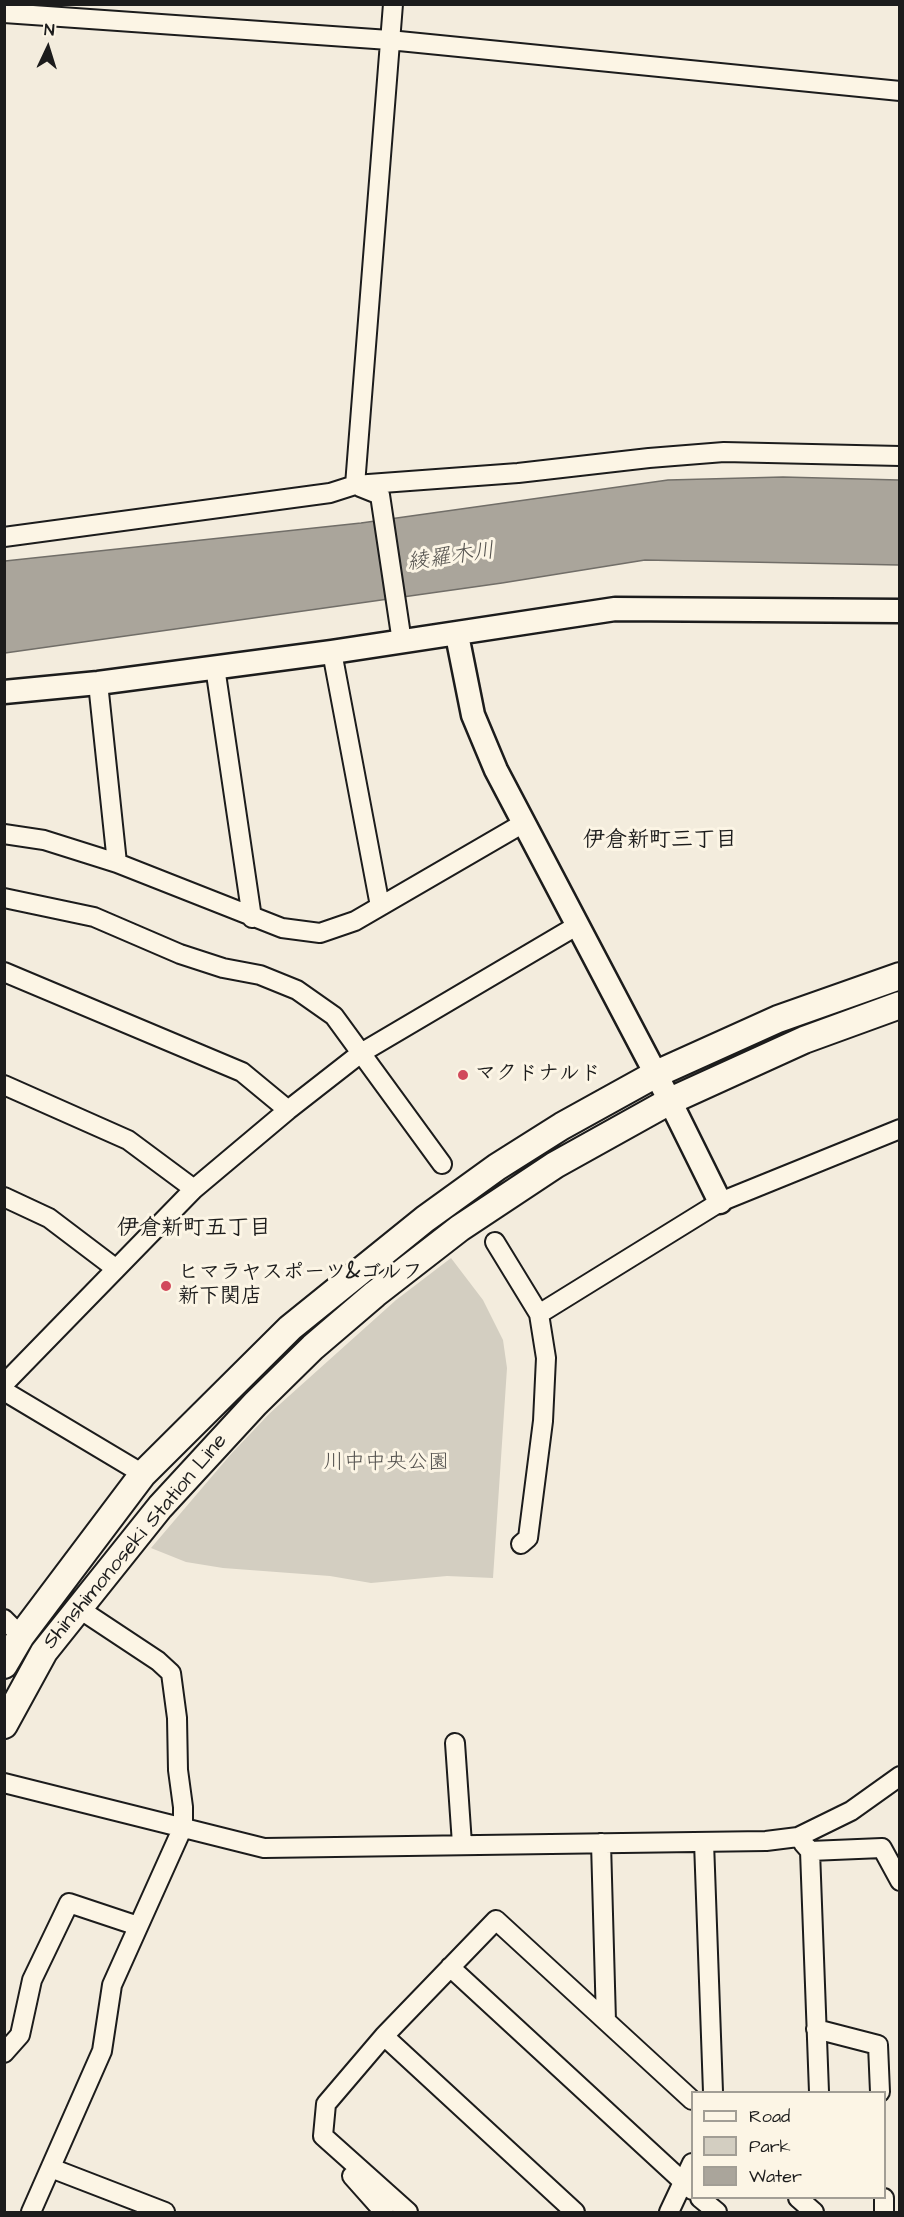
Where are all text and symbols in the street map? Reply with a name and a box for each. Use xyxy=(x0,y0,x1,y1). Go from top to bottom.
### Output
north arrow xyxy=(18,18,78,78)
text: N xyxy=(43,19,55,41)
water label: 綾羅木川 xyxy=(406,539,496,577)
district label: 伊倉新町三丁目 xyxy=(583,828,737,854)
place label: マクドナルド xyxy=(475,1062,601,1088)
marker: マクドナルド xyxy=(456,1068,470,1082)
district label: 伊倉新町五丁目 xyxy=(117,1216,271,1242)
place label: ヒマラヤスポーツ&ゴルフ 新下関店 xyxy=(178,1261,423,1311)
marker: ヒマラヤスポーツ&ゴルフ 新下関店 xyxy=(159,1279,173,1293)
street label: Shinshimonoseki Station Line xyxy=(39,1429,233,1655)
park label: 川中中央公園 xyxy=(323,1451,449,1477)
legend xyxy=(691,2091,886,2199)
text: Road xyxy=(749,2104,790,2129)
text: Park xyxy=(749,2134,791,2159)
text: Water xyxy=(749,2164,802,2189)

